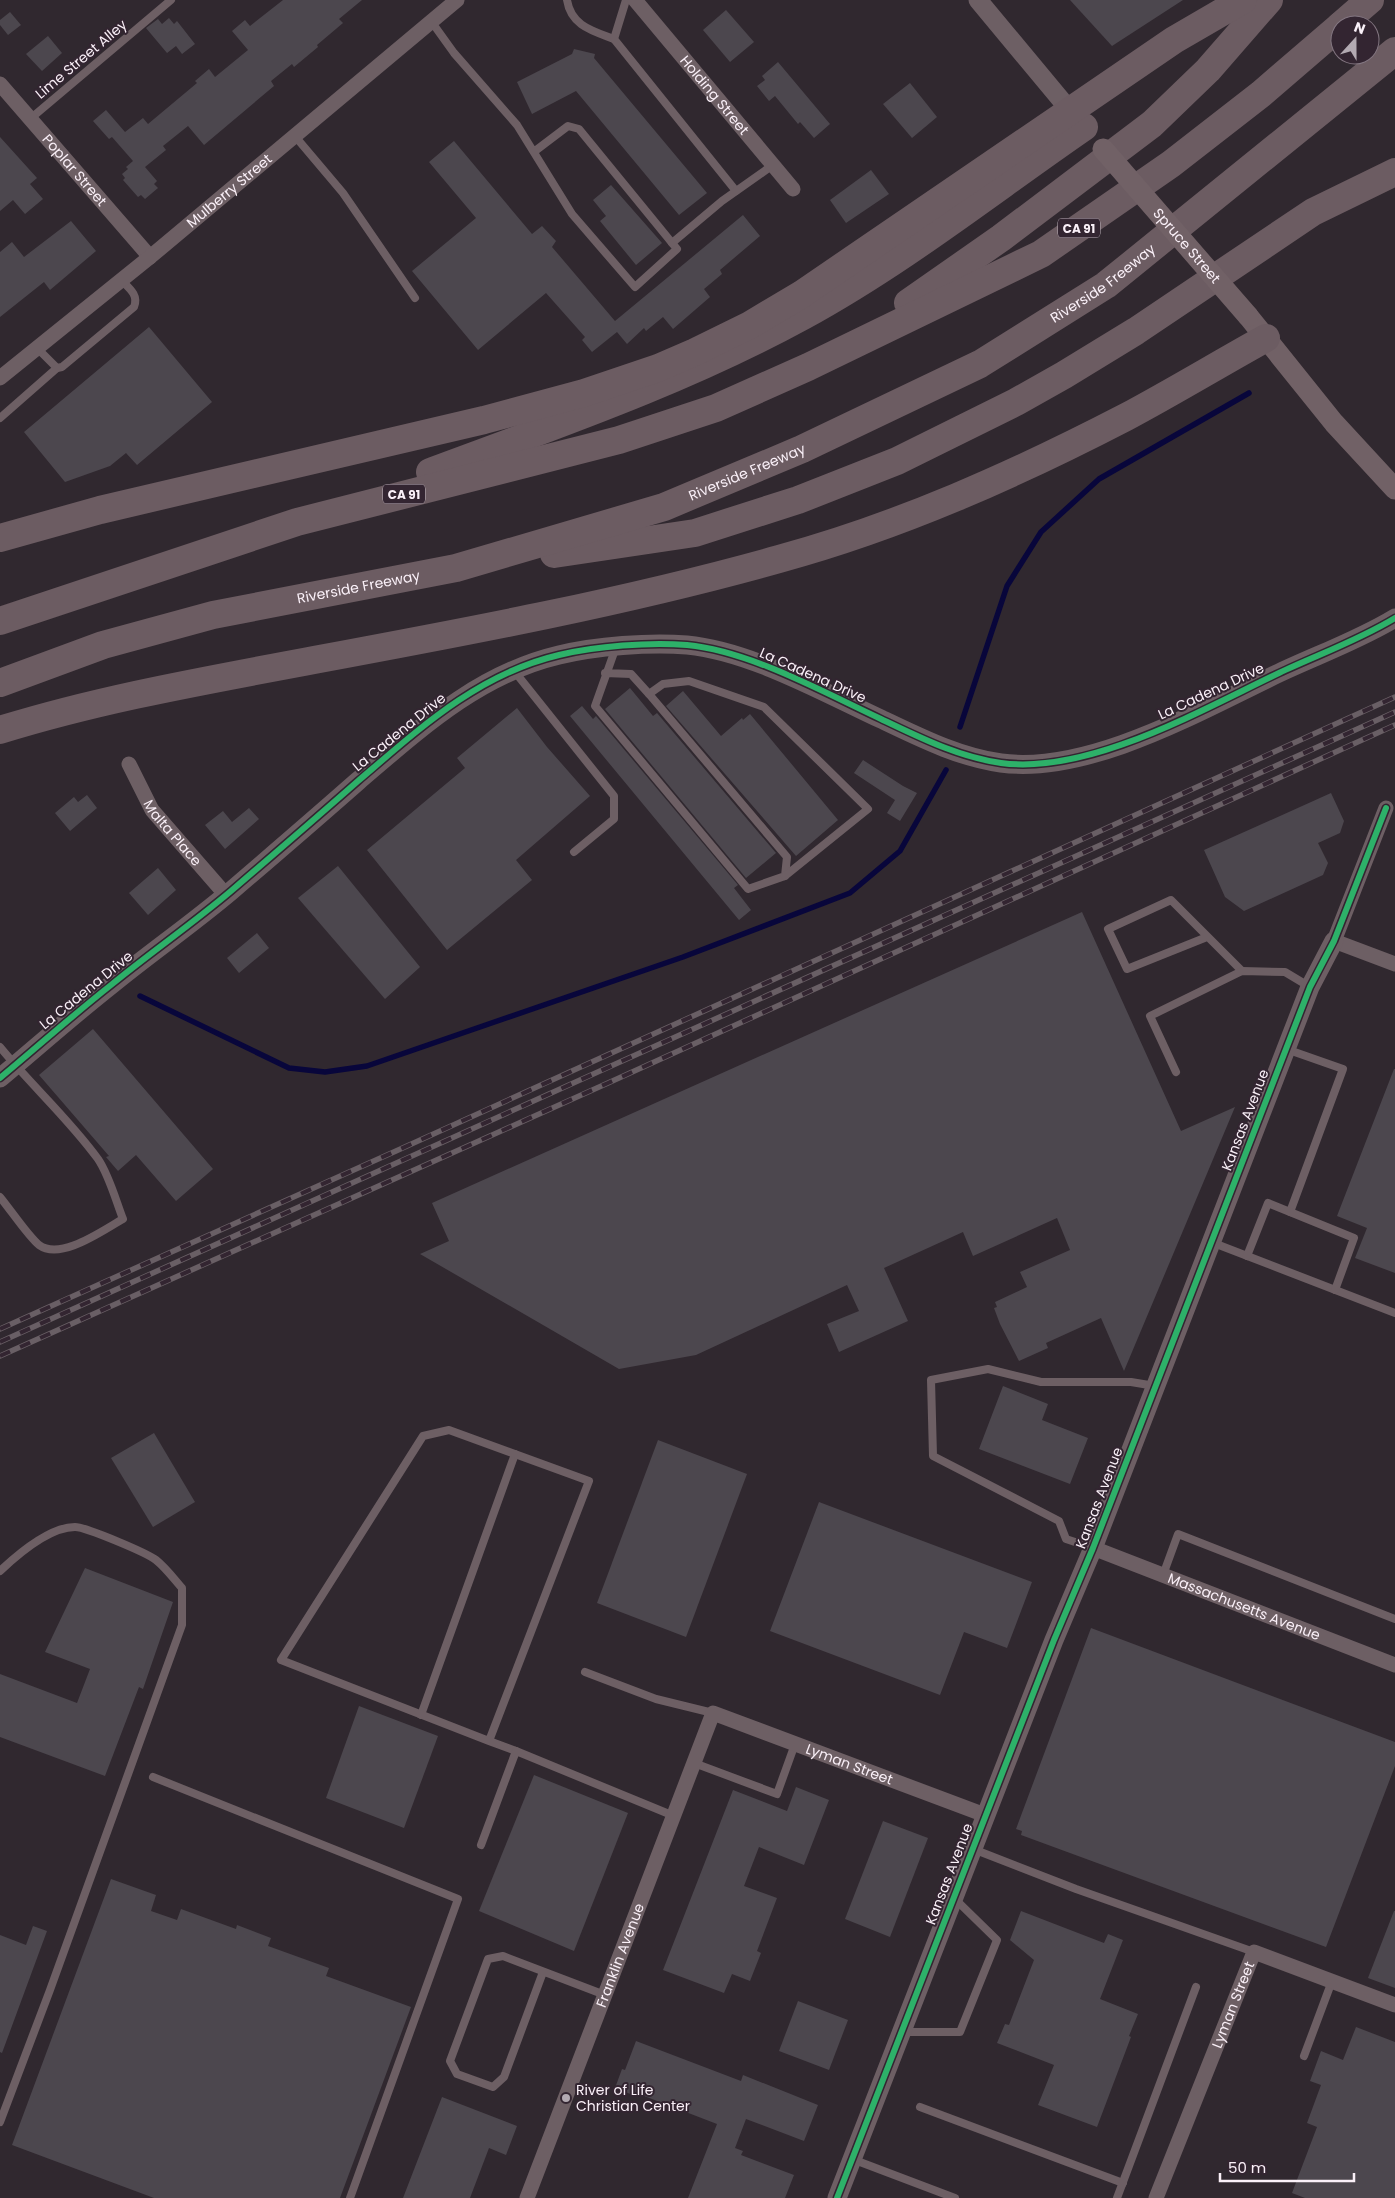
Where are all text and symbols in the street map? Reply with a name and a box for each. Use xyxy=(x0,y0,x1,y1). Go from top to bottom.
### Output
street label: Lime Street Alley xyxy=(31,15,131,103)
north arrow xyxy=(1330,15,1380,65)
text: N xyxy=(1351,17,1368,39)
street label: Holding Street xyxy=(675,51,754,139)
street label: Poplar Street xyxy=(38,130,112,210)
street label: Mulberry Street xyxy=(182,149,276,232)
street label: Spruce Street xyxy=(1149,204,1225,288)
road number: CA 91 xyxy=(1058,218,1100,238)
street label: Riverside Freeway xyxy=(1046,239,1160,328)
street label: Riverside Freeway xyxy=(685,439,808,506)
road number: CA 91 xyxy=(383,484,425,504)
street label: Riverside Freeway xyxy=(295,565,422,609)
street label: La Cadena Drive xyxy=(756,642,870,708)
street label: La Cadena Drive xyxy=(1155,658,1268,724)
street label: La Cadena Drive xyxy=(348,688,450,776)
street label: Malta Place xyxy=(138,796,207,871)
street label: La Cadena Drive xyxy=(35,946,137,1034)
street label: Kansas Avenue xyxy=(1216,1066,1274,1174)
street label: Kansas Avenue xyxy=(1070,1444,1128,1552)
street label: Massachusetts Avenue xyxy=(1165,1568,1323,1645)
street label: Lyman Street xyxy=(803,1739,896,1790)
street label: Kansas Avenue xyxy=(920,1820,978,1928)
street label: Franklin Avenue xyxy=(591,1900,649,2010)
street label: Lyman Street xyxy=(1207,1959,1259,2051)
place label: River of Life Christian Center xyxy=(576,2080,690,2116)
marker: River of Life Christian Center xyxy=(560,2092,572,2104)
scale bar xyxy=(1220,2150,1354,2182)
text: 50 m xyxy=(1228,2157,1266,2178)

